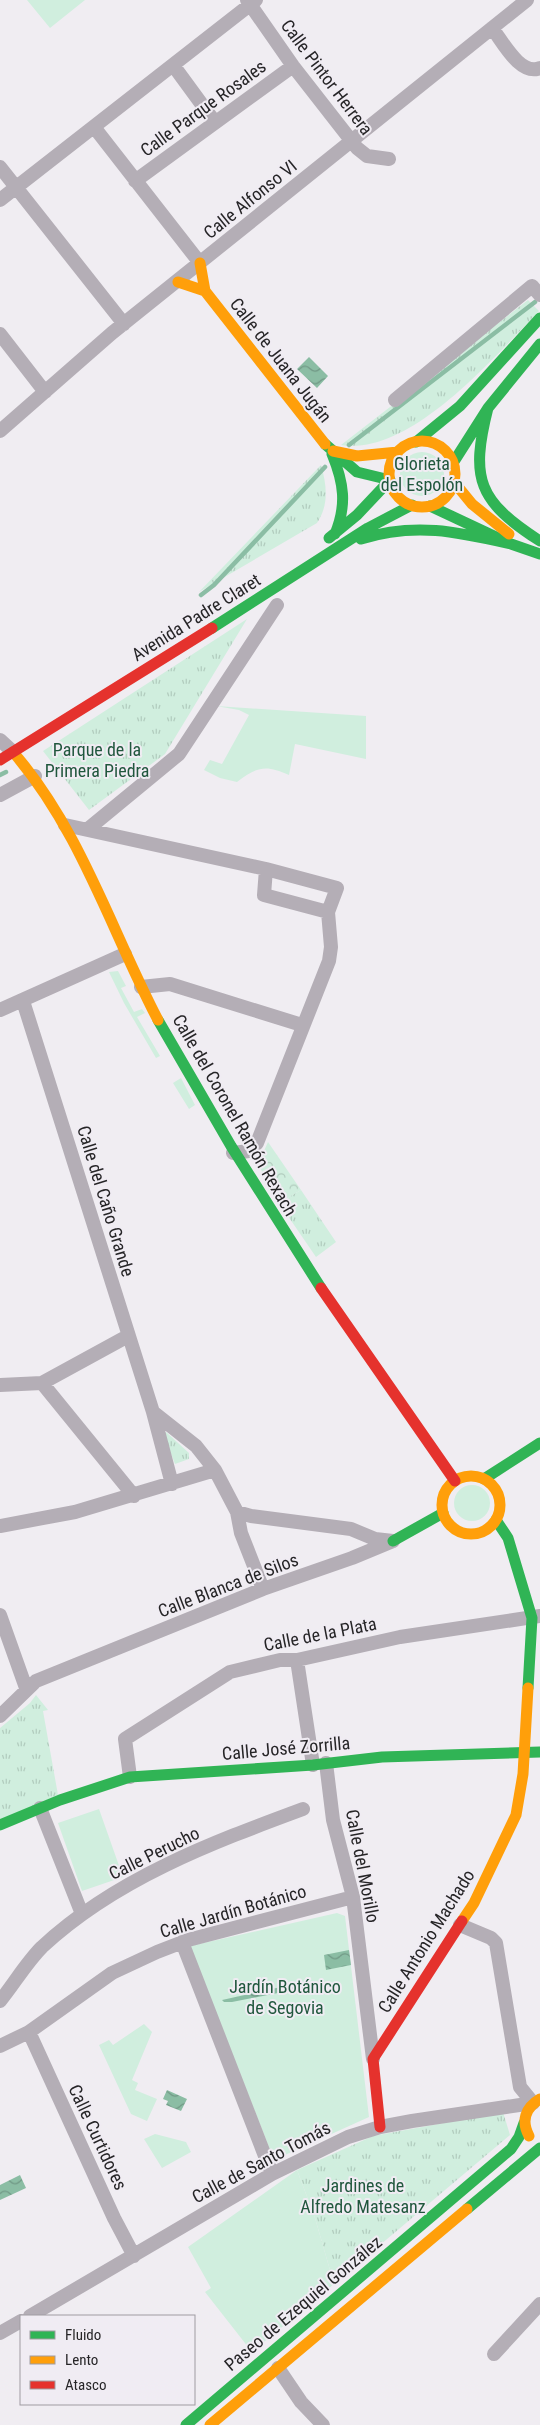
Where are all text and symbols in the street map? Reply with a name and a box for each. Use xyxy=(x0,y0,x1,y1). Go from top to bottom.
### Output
street label: Calle Pintor Herrera xyxy=(277,15,377,139)
street label: Calle Parque Rosales xyxy=(136,55,270,161)
street label: Calle Alfonso VI xyxy=(199,155,301,243)
street label: Calle de Juana Jugán xyxy=(226,294,336,426)
park label: Glorieta del Espolón xyxy=(381,453,463,495)
street label: Avenida Padre Claret xyxy=(128,569,264,665)
park label: Parque de la Primera Piedra xyxy=(45,739,149,781)
street label: Calle del Coronel Ramón Rexach xyxy=(169,1010,301,1220)
street label: Calle del Caño Grande xyxy=(73,1123,139,1279)
street label: Calle Blanca de Silos xyxy=(155,1549,301,1621)
street label: Calle de la Plata xyxy=(262,1613,378,1655)
street label: Calle José Zorrilla xyxy=(221,1732,351,1764)
street label: Calle del Morillo xyxy=(342,1808,384,1924)
street label: Calle Perucho xyxy=(105,1822,203,1884)
street label: Calle Antonio Machado xyxy=(373,1866,479,2016)
street label: Calle Jardín Botánico xyxy=(157,1880,309,1942)
park label: Jardín Botánico de Segovia xyxy=(229,1976,341,2018)
street label: Calle Curtidores xyxy=(64,2081,132,2193)
street label: Calle de Santo Tomás xyxy=(188,2117,334,2207)
park label: Jardines de Alfredo Matesanz xyxy=(300,2175,426,2217)
street label: Paseo de Ezequiel González xyxy=(220,2231,386,2375)
legend xyxy=(20,2315,195,2405)
text: Fluido xyxy=(65,2326,101,2344)
text: Lento xyxy=(65,2351,98,2369)
text: Atasco xyxy=(65,2376,106,2394)

